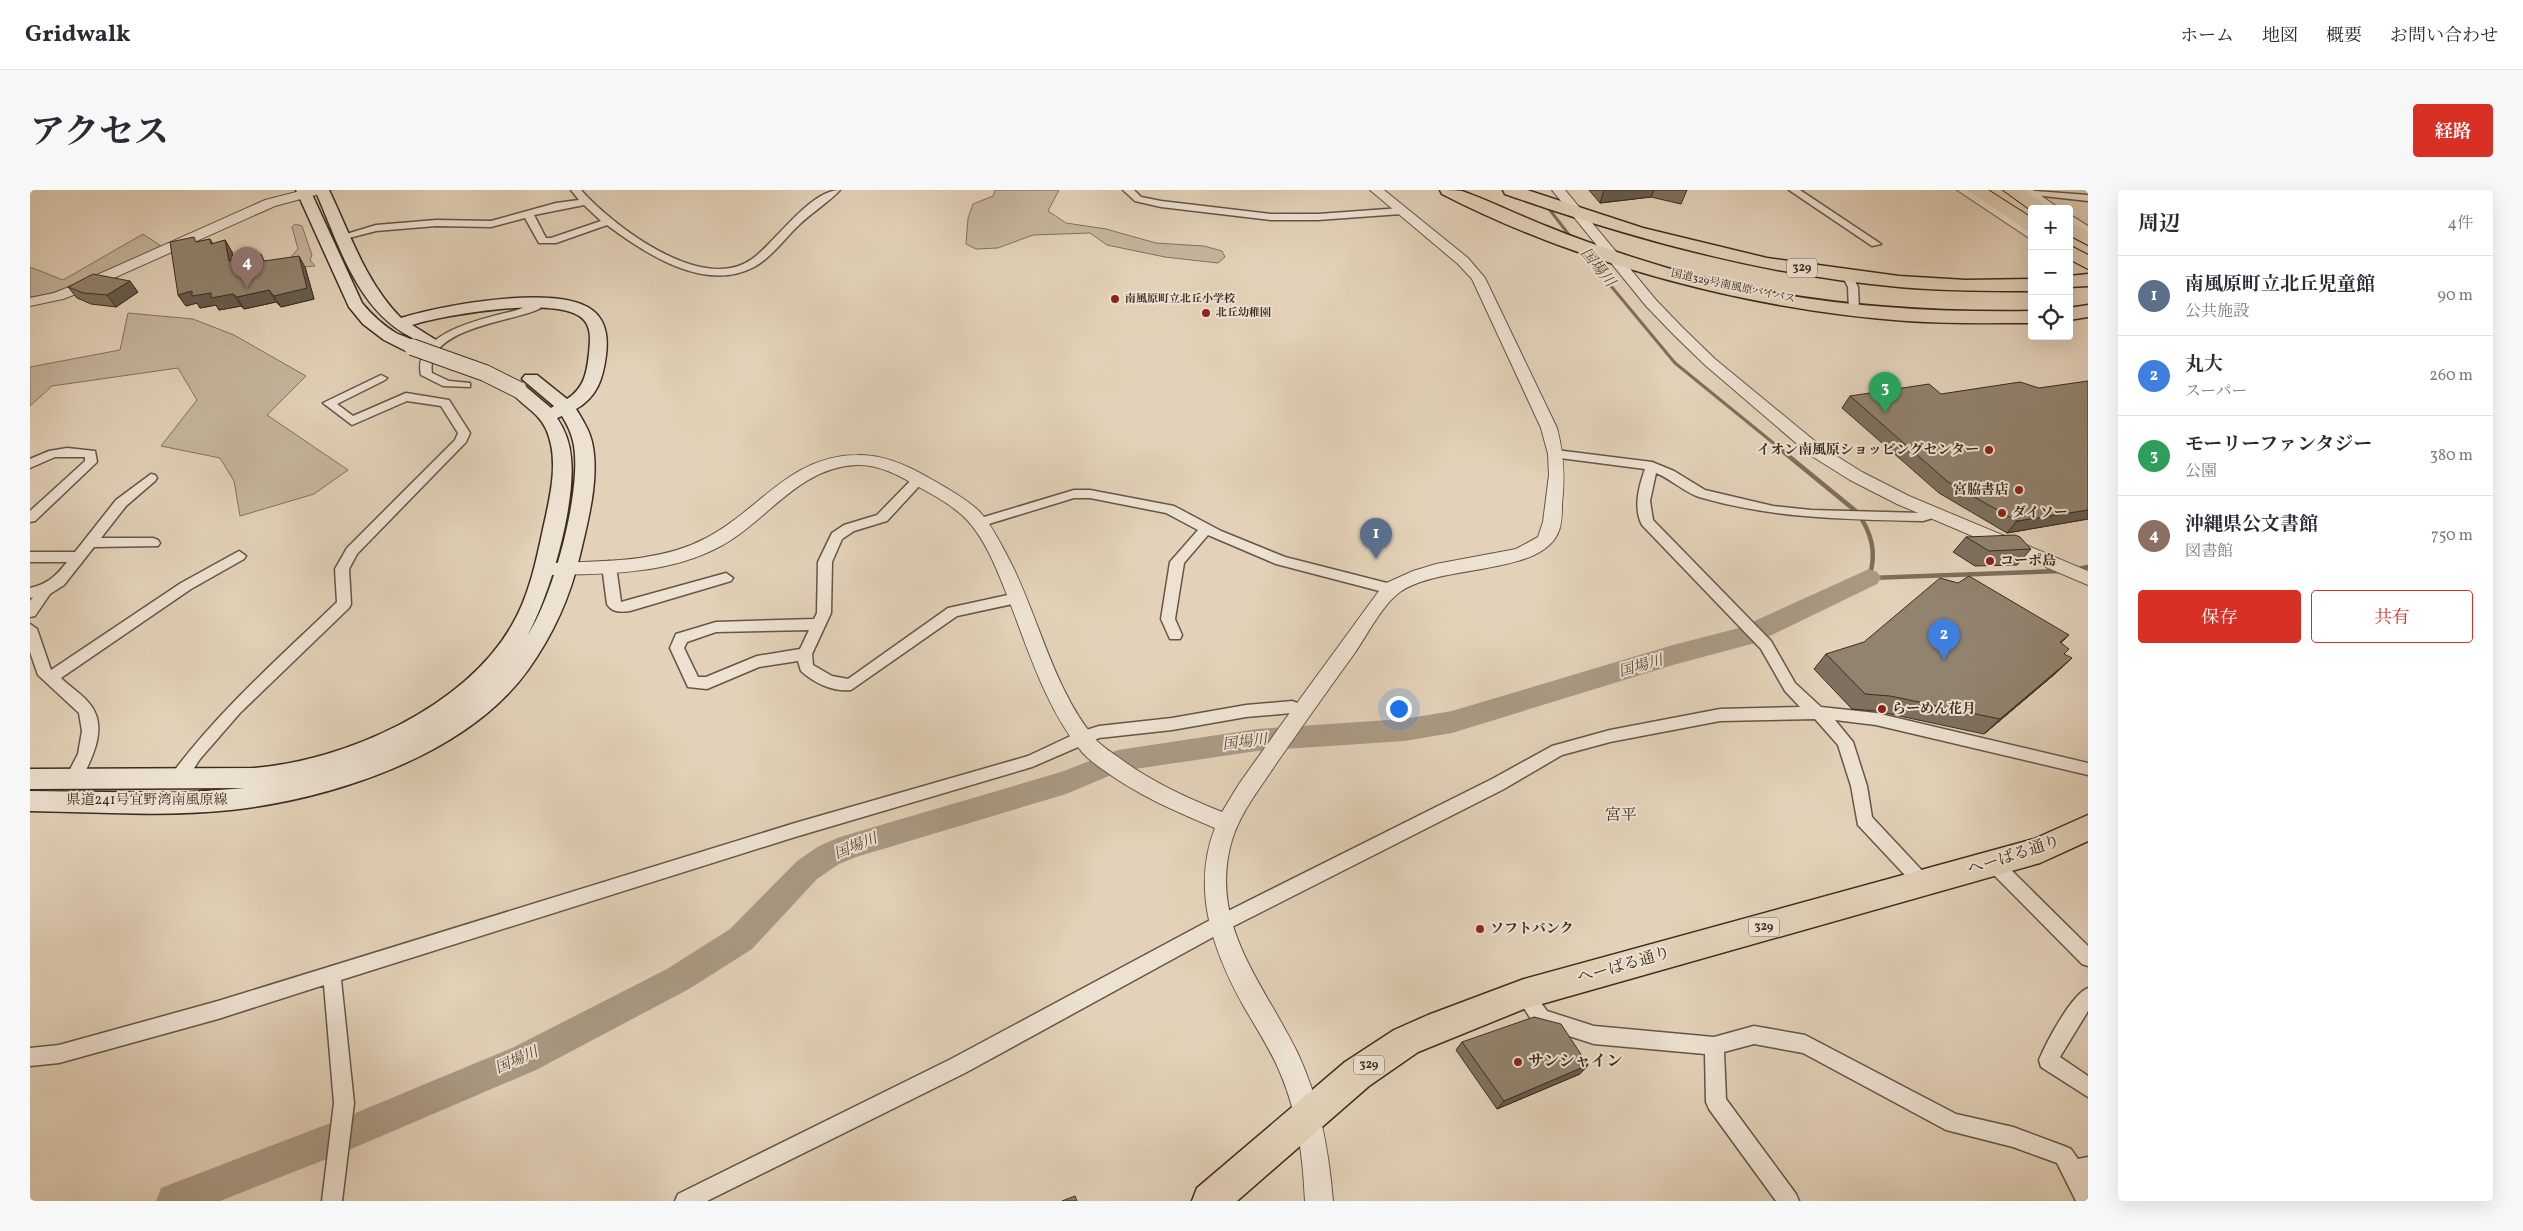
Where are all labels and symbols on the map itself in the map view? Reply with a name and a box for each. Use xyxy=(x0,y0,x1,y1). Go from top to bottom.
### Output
water label: 国場川 xyxy=(1575,244,1621,294)
pin: 4 xyxy=(231,247,263,288)
road number: 329 xyxy=(1787,258,1817,278)
street label: 国道329号南風原バイパス xyxy=(1669,266,1797,308)
place label: 南風原町立北丘小学校 xyxy=(1125,292,1235,307)
marker: 南風原町立北丘小学校 xyxy=(1109,293,1121,305)
place label: 北丘幼稚園 xyxy=(1216,306,1271,321)
marker: 北丘幼稚園 xyxy=(1200,307,1212,319)
pin: 3 xyxy=(1869,372,1901,413)
place label: イオン南風原ショッピングセンター xyxy=(1757,441,1979,460)
marker: イオン南風原ショッピングセンター xyxy=(1983,444,1995,456)
place label: 宮脇書店 xyxy=(1953,481,2009,500)
marker: 宮脇書店 xyxy=(2013,484,2025,496)
place label: ダイソー xyxy=(2012,504,2068,523)
marker: ダイソー xyxy=(1996,507,2008,519)
pin: 1 xyxy=(1360,518,1392,559)
place label: コーポ島 xyxy=(2000,552,2056,571)
marker: コーポ島 xyxy=(1984,555,1996,567)
pin: 2 xyxy=(1928,619,1960,660)
water label: 国場川 xyxy=(1616,650,1667,683)
your location xyxy=(1386,696,1412,722)
place label: らーめん花月 xyxy=(1892,700,1976,719)
marker: らーめん花月 xyxy=(1876,703,1888,715)
water label: 国場川 xyxy=(1221,730,1271,756)
street label: 県道241号宜野湾南風原線 xyxy=(67,791,227,810)
district label: 宮平 xyxy=(1605,805,1637,827)
water label: 国場川 xyxy=(831,828,883,865)
street label: へーばる通り xyxy=(1965,831,2063,881)
road number: 329 xyxy=(1749,918,1779,936)
place label: ソフトバンク xyxy=(1490,920,1573,939)
marker: ソフトバンク xyxy=(1474,923,1486,935)
street label: へーばる通り xyxy=(1575,942,1673,990)
water label: 国場川 xyxy=(492,1041,544,1080)
place label: サンシャイン xyxy=(1528,1051,1622,1073)
road number: 329 xyxy=(1354,1056,1384,1074)
marker: サンシャイン xyxy=(1512,1056,1524,1068)

